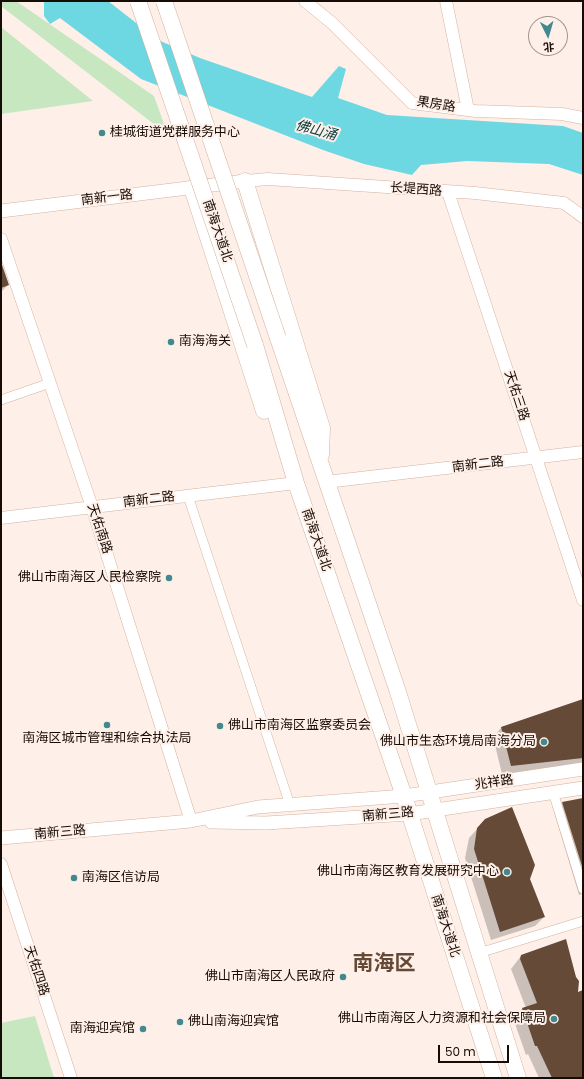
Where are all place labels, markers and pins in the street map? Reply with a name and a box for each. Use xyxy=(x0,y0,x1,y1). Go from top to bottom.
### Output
place label: 桂城街道党群服务中心 xyxy=(110,125,240,141)
marker: 桂城街道党群服务中心 xyxy=(97,128,107,138)
place label: 南海海关 xyxy=(179,334,231,350)
marker: 南海海关 xyxy=(166,337,176,347)
place label: 佛山市南海区人民检察院 xyxy=(18,570,161,586)
marker: 佛山市南海区人民检察院 xyxy=(164,573,174,583)
place label: 佛山市南海区监察委员会 xyxy=(228,718,371,734)
marker: 南海区城市管理和综合执法局 xyxy=(102,720,112,730)
marker: 佛山市南海区监察委员会 xyxy=(215,721,225,731)
place label: 南海区城市管理和综合执法局 xyxy=(23,731,191,747)
place label: 佛山市生态环境局南海分局 xyxy=(380,734,536,750)
marker: 佛山市生态环境局南海分局 xyxy=(539,737,549,747)
place label: 佛山市南海区教育发展研究中心 xyxy=(317,864,499,880)
marker: 佛山市南海区教育发展研究中心 xyxy=(502,867,512,877)
place label: 南海区信访局 xyxy=(82,870,160,886)
marker: 南海区信访局 xyxy=(69,873,79,883)
place label: 佛山市南海区人民政府 xyxy=(205,969,335,985)
marker: 佛山市南海区人民政府 xyxy=(338,972,348,982)
place label: 佛山市南海区人力资源和社会保障局 xyxy=(338,1011,546,1027)
place label: 佛山南海迎宾馆 xyxy=(188,1014,279,1030)
marker: 佛山市南海区人力资源和社会保障局 xyxy=(549,1014,559,1024)
marker: 佛山南海迎宾馆 xyxy=(175,1017,185,1027)
place label: 南海迎宾馆 xyxy=(70,1021,135,1037)
marker: 南海迎宾馆 xyxy=(138,1024,148,1034)

